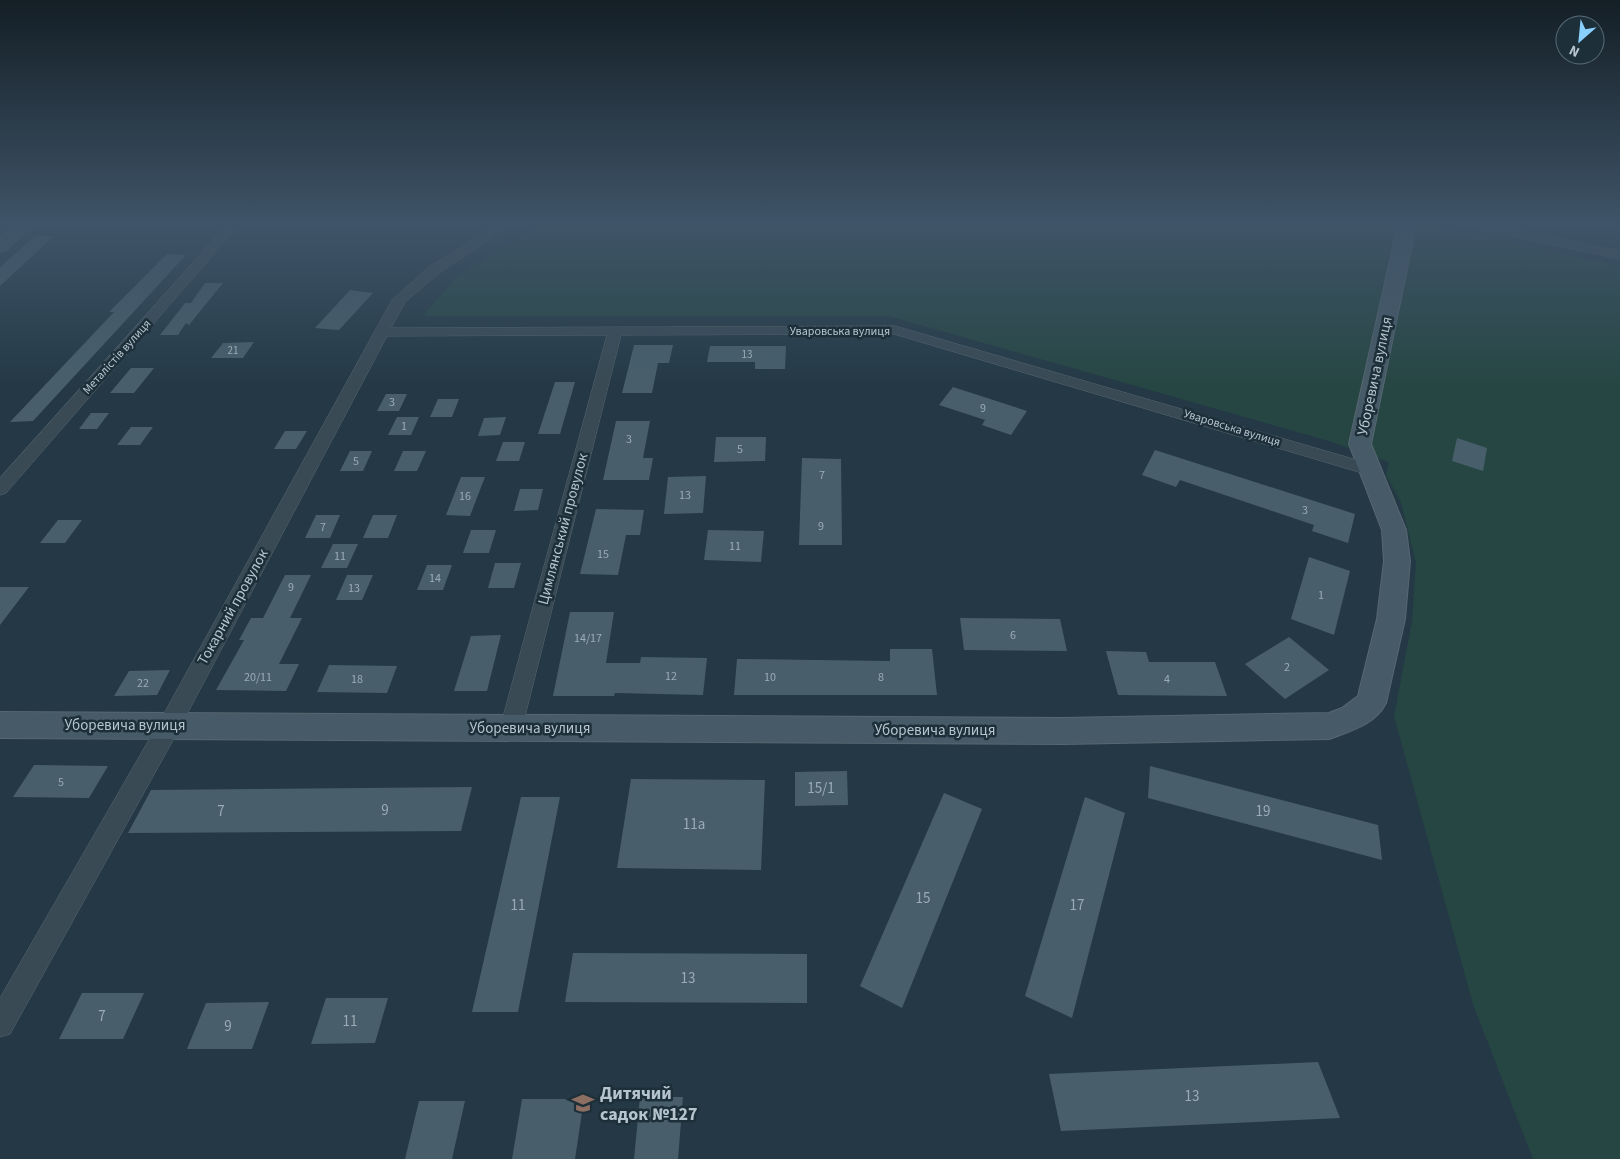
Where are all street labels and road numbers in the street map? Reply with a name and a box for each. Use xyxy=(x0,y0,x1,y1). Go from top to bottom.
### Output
street label: Уборевича вулиця xyxy=(1352,315,1398,437)
street label: Металістів вулиця xyxy=(79,316,155,398)
street label: Уваровська вулиця xyxy=(790,323,890,340)
street label: Уваровська вулиця xyxy=(1181,405,1283,451)
street label: Цимлянський провулок xyxy=(533,450,593,607)
street label: Токарний провулок xyxy=(192,545,274,669)
street label: Уборевича вулиця xyxy=(65,715,185,736)
street label: Уборевича вулиця xyxy=(470,718,590,739)
street label: Уборевича вулиця xyxy=(875,720,995,741)

